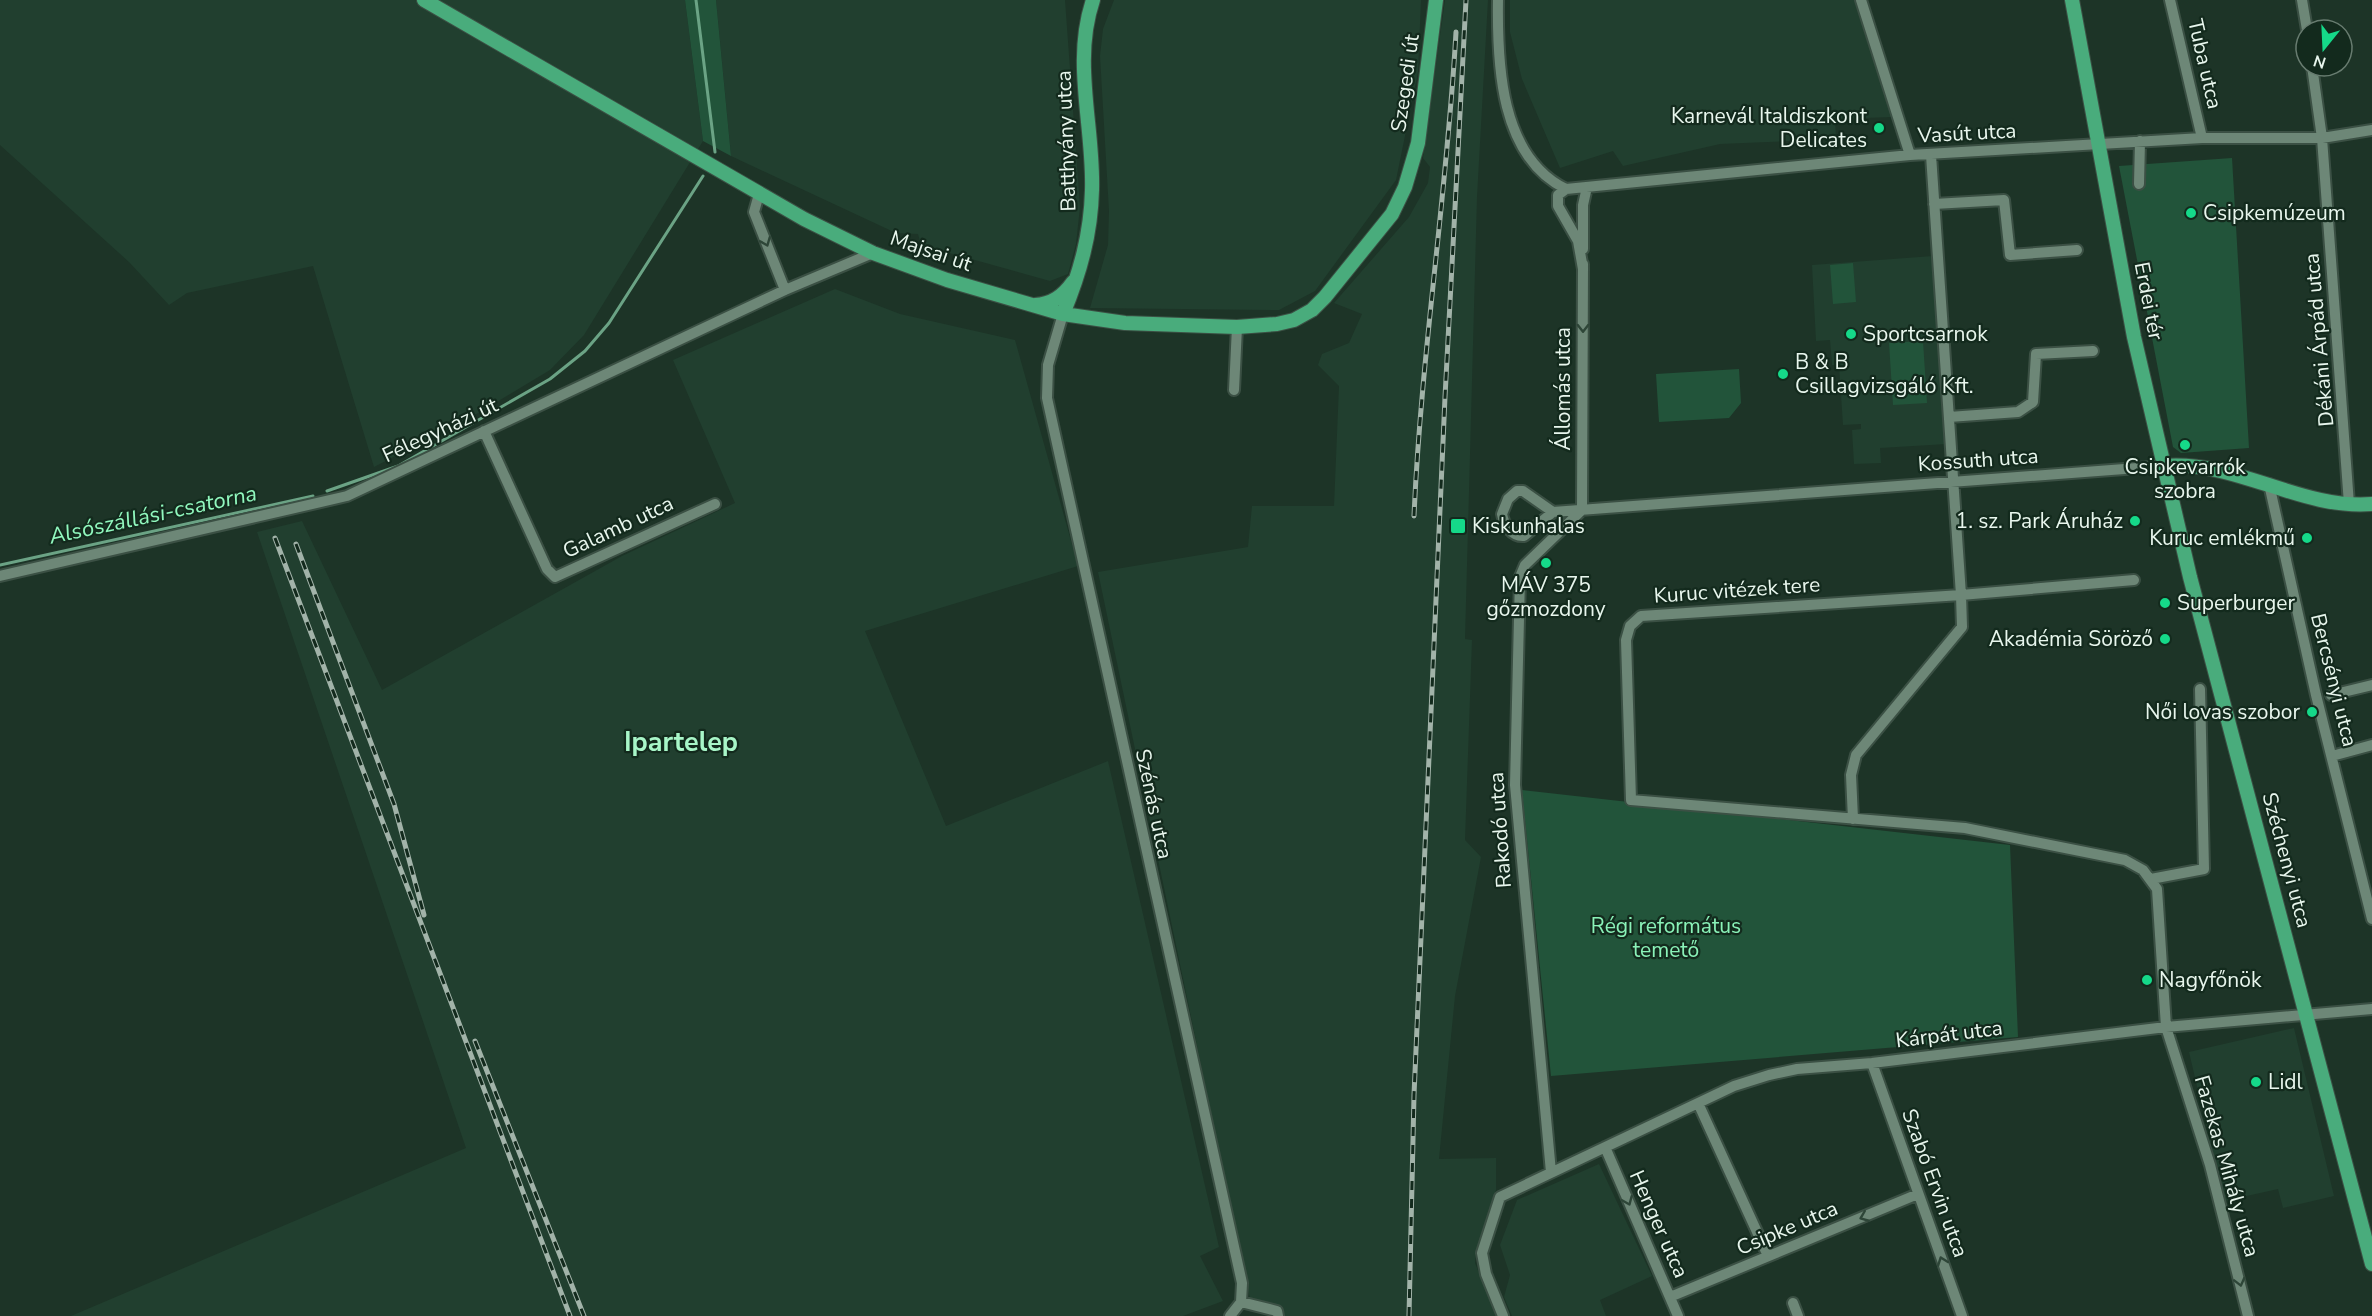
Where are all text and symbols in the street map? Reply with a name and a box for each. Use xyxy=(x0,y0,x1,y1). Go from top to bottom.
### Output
street label: Tuba utca xyxy=(2181,16,2229,112)
north arrow xyxy=(2294,18,2354,78)
street label: Szegedi út xyxy=(1384,32,1426,134)
text: N xyxy=(2311,49,2329,74)
street label: Batthyány utca xyxy=(1050,70,1082,212)
place label: Karnevál Italdiszkont Delicates xyxy=(1671,102,1868,154)
street label: Vasút utca xyxy=(1916,116,2017,150)
marker: Karnevál Italdiszkont Delicates xyxy=(1872,121,1886,135)
place label: Csipkemúzeum xyxy=(2203,199,2346,227)
marker: Csipkemúzeum xyxy=(2184,206,2198,220)
street label: Majsai út xyxy=(886,224,976,278)
one-way arrow xyxy=(759,236,771,247)
street label: Dékáni Árpád utca xyxy=(2297,252,2341,428)
street label: Erdei tér xyxy=(2128,259,2170,343)
place label: Sportcsarnok xyxy=(1863,320,1988,348)
one-way arrow xyxy=(1576,323,1589,332)
street label: Állomás utca xyxy=(1549,327,1577,451)
marker: Sportcsarnok xyxy=(1844,327,1858,341)
place label: B & B Csillagvizsgáló Kft. xyxy=(1795,348,1974,400)
marker: B & B Csillagvizsgáló Kft. xyxy=(1776,367,1790,381)
street label: Félegyházi út xyxy=(378,391,503,469)
marker: Csipkevarrók szobra xyxy=(2178,438,2192,452)
street label: Kossuth utca xyxy=(1917,442,2039,478)
place label: Csipkevarrók szobra xyxy=(2124,453,2246,505)
water label: Alsószállási-csatorna xyxy=(45,478,260,552)
street label: Galamb utca xyxy=(558,489,678,565)
place label: 1. sz. Park Áruház xyxy=(1956,507,2123,535)
place label: Kiskunhalas xyxy=(1472,512,1585,540)
marker: 1. sz. Park Áruház xyxy=(2128,514,2142,528)
marker: Kiskunhalas xyxy=(1449,517,1467,535)
place label: Kuruc emlékmű xyxy=(2149,524,2295,552)
marker: Kuruc emlékmű xyxy=(2300,531,2314,545)
marker: MÁV 375 gőzmozdony xyxy=(1539,556,1553,570)
street label: Kuruc vitézek tere xyxy=(1653,570,1821,610)
place label: MÁV 375 gőzmozdony xyxy=(1486,571,1606,623)
place label: Superburger xyxy=(2177,589,2296,617)
marker: Superburger xyxy=(2158,596,2172,610)
street label: Bercsényi utca xyxy=(2304,610,2364,750)
place label: Akadémia Söröző xyxy=(1989,625,2153,653)
marker: Akadémia Söröző xyxy=(2158,632,2172,646)
place label: Női lovas szobor xyxy=(2145,698,2300,726)
marker: Női lovas szobor xyxy=(2305,705,2319,719)
district label: Ipartelep xyxy=(624,724,738,761)
street label: Szénás utca xyxy=(1129,746,1179,862)
street label: Rakodó utca xyxy=(1482,771,1518,889)
street label: Széchenyi utca xyxy=(2255,789,2319,931)
park label: Régi református temető xyxy=(1591,912,1741,964)
place label: Nagyfőnök xyxy=(2159,966,2262,994)
marker: Nagyfőnök xyxy=(2140,973,2154,987)
street label: Kárpát utca xyxy=(1894,1014,2004,1054)
place label: Lidl xyxy=(2268,1068,2304,1096)
street label: Fazekas Mihály utca xyxy=(2188,1072,2266,1260)
marker: Lidl xyxy=(2249,1075,2263,1089)
street label: Szabó Ervin utca xyxy=(1895,1105,1975,1261)
street label: Henger utca xyxy=(1623,1166,1695,1282)
street label: Csipke utca xyxy=(1732,1194,1842,1262)
one-way arrow xyxy=(1620,1195,1632,1206)
one-way arrow xyxy=(1859,1210,1870,1222)
one-way arrow xyxy=(1937,1256,1950,1267)
one-way arrow xyxy=(2232,1277,2245,1287)

